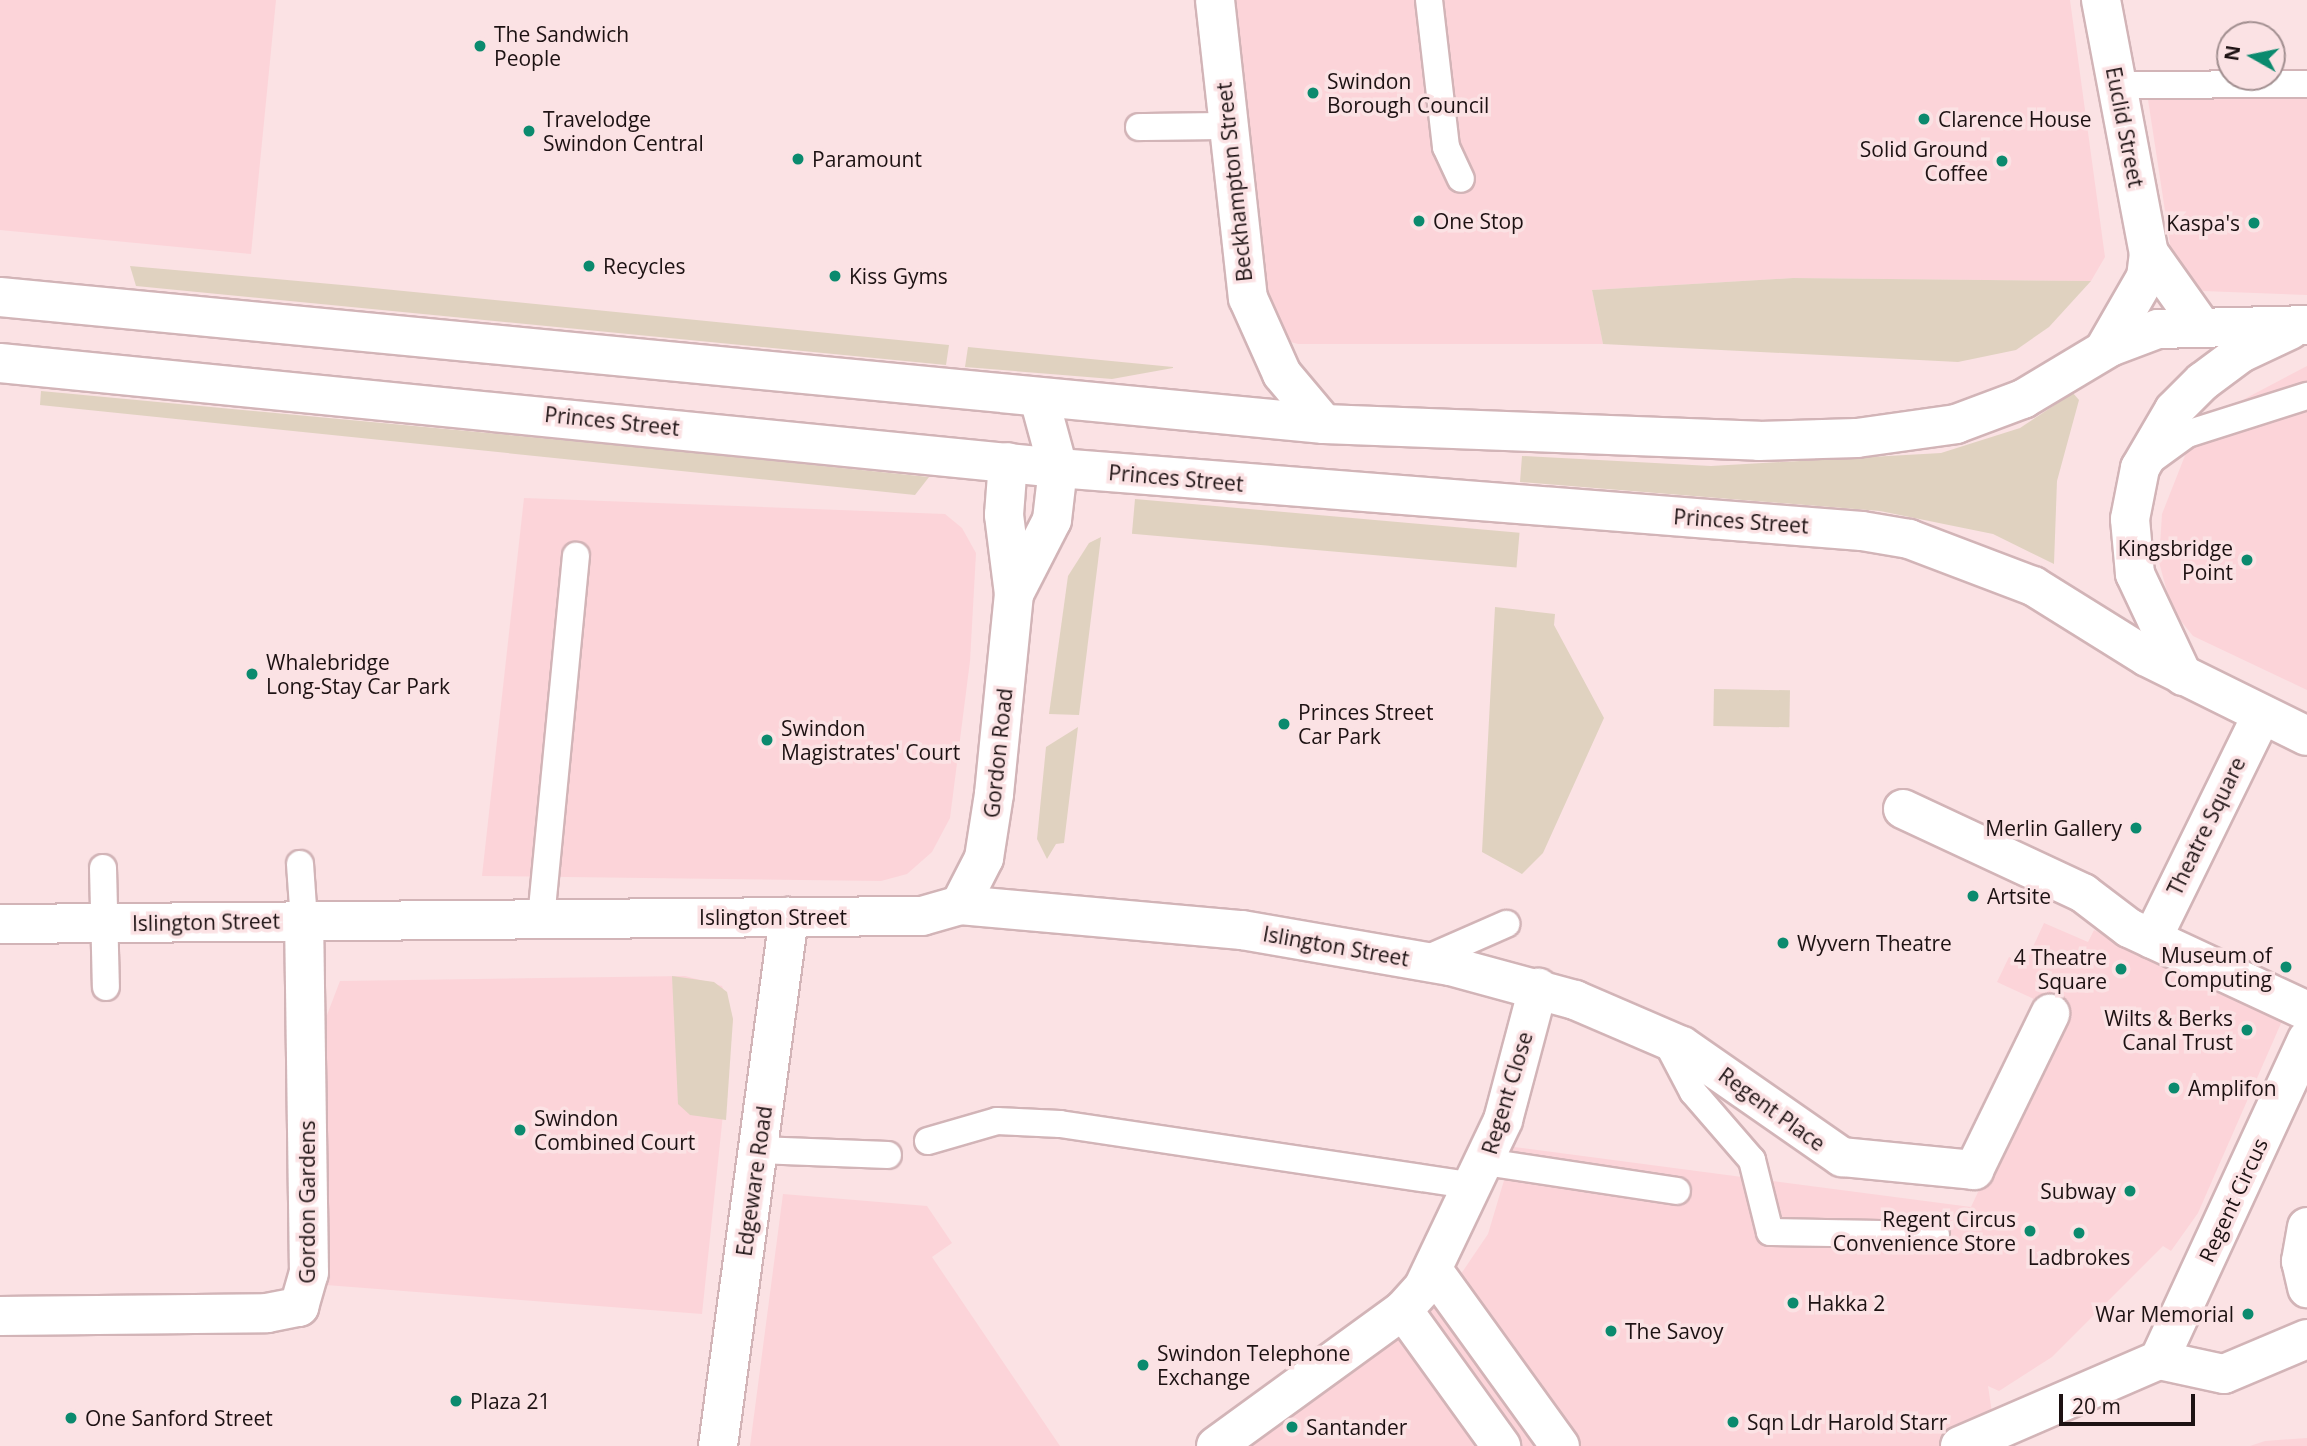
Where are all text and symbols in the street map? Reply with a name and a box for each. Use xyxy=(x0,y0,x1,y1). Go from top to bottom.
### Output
place label: The Sandwich People xyxy=(494,21,629,71)
north arrow xyxy=(2216,21,2286,91)
marker: The Sandwich People xyxy=(472,38,488,54)
text: N xyxy=(2218,43,2246,63)
street label: Euclid Street xyxy=(2101,65,2149,189)
place label: Swindon Borough Council xyxy=(1327,68,1489,118)
street label: Beckhampton Street xyxy=(1211,81,1257,283)
marker: Swindon Borough Council xyxy=(1305,85,1321,101)
place label: Travelodge Swindon Central xyxy=(543,106,704,156)
place label: Clarence House xyxy=(1938,106,2092,132)
marker: Clarence House xyxy=(1916,111,1932,127)
marker: Travelodge Swindon Central xyxy=(521,123,537,139)
place label: Solid Ground Coffee xyxy=(1860,136,1988,186)
place label: Paramount xyxy=(812,146,922,172)
marker: Paramount xyxy=(790,151,806,167)
marker: Solid Ground Coffee xyxy=(1994,153,2010,169)
place label: One Stop xyxy=(1433,208,1524,234)
place label: Kaspa's xyxy=(2166,210,2240,236)
marker: One Stop xyxy=(1411,213,1427,229)
marker: Kaspa's xyxy=(2246,215,2262,231)
place label: Recycles xyxy=(603,253,685,279)
marker: Recycles xyxy=(581,258,597,274)
place label: Kiss Gyms xyxy=(849,263,948,289)
marker: Kiss Gyms xyxy=(827,268,843,284)
street label: Princes Street xyxy=(543,401,681,441)
street label: Princes Street xyxy=(1107,460,1245,496)
street label: Princes Street xyxy=(1673,504,1809,538)
place label: Kingsbridge Point xyxy=(2118,535,2233,585)
marker: Kingsbridge Point xyxy=(2239,552,2255,568)
place label: Whalebridge Long-Stay Car Park xyxy=(266,649,450,699)
marker: Whalebridge Long-Stay Car Park xyxy=(244,666,260,682)
street label: Gordon Road xyxy=(979,687,1017,819)
place label: Princes Street Car Park xyxy=(1298,699,1433,749)
place label: Swindon Magistrates' Court xyxy=(781,715,960,765)
marker: Princes Street Car Park xyxy=(1276,716,1292,732)
marker: Swindon Magistrates' Court xyxy=(759,732,775,748)
street label: Theatre Square xyxy=(2162,753,2250,899)
place label: Merlin Gallery xyxy=(1985,815,2122,841)
marker: Merlin Gallery xyxy=(2128,820,2144,836)
place label: Artsite xyxy=(1987,883,2051,909)
marker: Artsite xyxy=(1965,888,1981,904)
street label: Islington Street xyxy=(699,904,847,930)
street label: Islington Street xyxy=(132,908,280,936)
street label: Islington Street xyxy=(1261,921,1411,971)
place label: Wyvern Theatre xyxy=(1797,930,1952,956)
marker: Wyvern Theatre xyxy=(1775,935,1791,951)
place label: Museum of Computing xyxy=(2161,942,2272,992)
place label: 4 Theatre Square xyxy=(2014,944,2107,994)
marker: Museum of Computing xyxy=(2278,959,2294,975)
marker: 4 Theatre Square xyxy=(2113,961,2129,977)
place label: Wilts & Berks Canal Trust xyxy=(2104,1005,2233,1055)
marker: Wilts & Berks Canal Trust xyxy=(2239,1022,2255,1038)
street label: Regent Close xyxy=(1476,1029,1538,1157)
street label: Regent Place xyxy=(1714,1062,1830,1156)
place label: Amplifon xyxy=(2188,1075,2277,1101)
marker: Amplifon xyxy=(2166,1080,2182,1096)
street label: Edgeware Road xyxy=(731,1104,777,1258)
place label: Swindon Combined Court xyxy=(534,1105,695,1155)
street label: Gordon Gardens xyxy=(294,1120,320,1284)
marker: Swindon Combined Court xyxy=(512,1122,528,1138)
street label: Regent Circus xyxy=(2193,1134,2273,1266)
place label: Subway xyxy=(2040,1178,2116,1204)
marker: Subway xyxy=(2122,1183,2138,1199)
place label: Regent Circus Convenience Store xyxy=(1833,1206,2016,1256)
marker: Regent Circus Convenience Store xyxy=(2022,1223,2038,1239)
marker: Ladbrokes xyxy=(2071,1225,2087,1241)
place label: Ladbrokes xyxy=(2028,1244,2130,1270)
place label: Hakka 2 xyxy=(1807,1290,1885,1316)
marker: Hakka 2 xyxy=(1785,1295,1801,1311)
place label: War Memorial xyxy=(2095,1301,2234,1327)
marker: War Memorial xyxy=(2240,1306,2256,1322)
place label: The Savoy xyxy=(1625,1318,1724,1344)
marker: The Savoy xyxy=(1603,1323,1619,1339)
place label: Swindon Telephone Exchange xyxy=(1157,1340,1350,1390)
marker: Swindon Telephone Exchange xyxy=(1135,1357,1151,1373)
scale bar xyxy=(2062,1380,2198,1424)
place label: Plaza 21 xyxy=(470,1388,551,1414)
text: 20 m xyxy=(2072,1392,2121,1420)
marker: Plaza 21 xyxy=(448,1393,464,1409)
place label: One Sanford Street xyxy=(85,1405,273,1431)
place label: Sqn Ldr Harold Starr xyxy=(1747,1409,1947,1435)
marker: One Sanford Street xyxy=(63,1410,79,1426)
place label: Santander xyxy=(1306,1414,1407,1440)
marker: Sqn Ldr Harold Starr xyxy=(1725,1414,1741,1430)
marker: Santander xyxy=(1284,1419,1300,1435)

